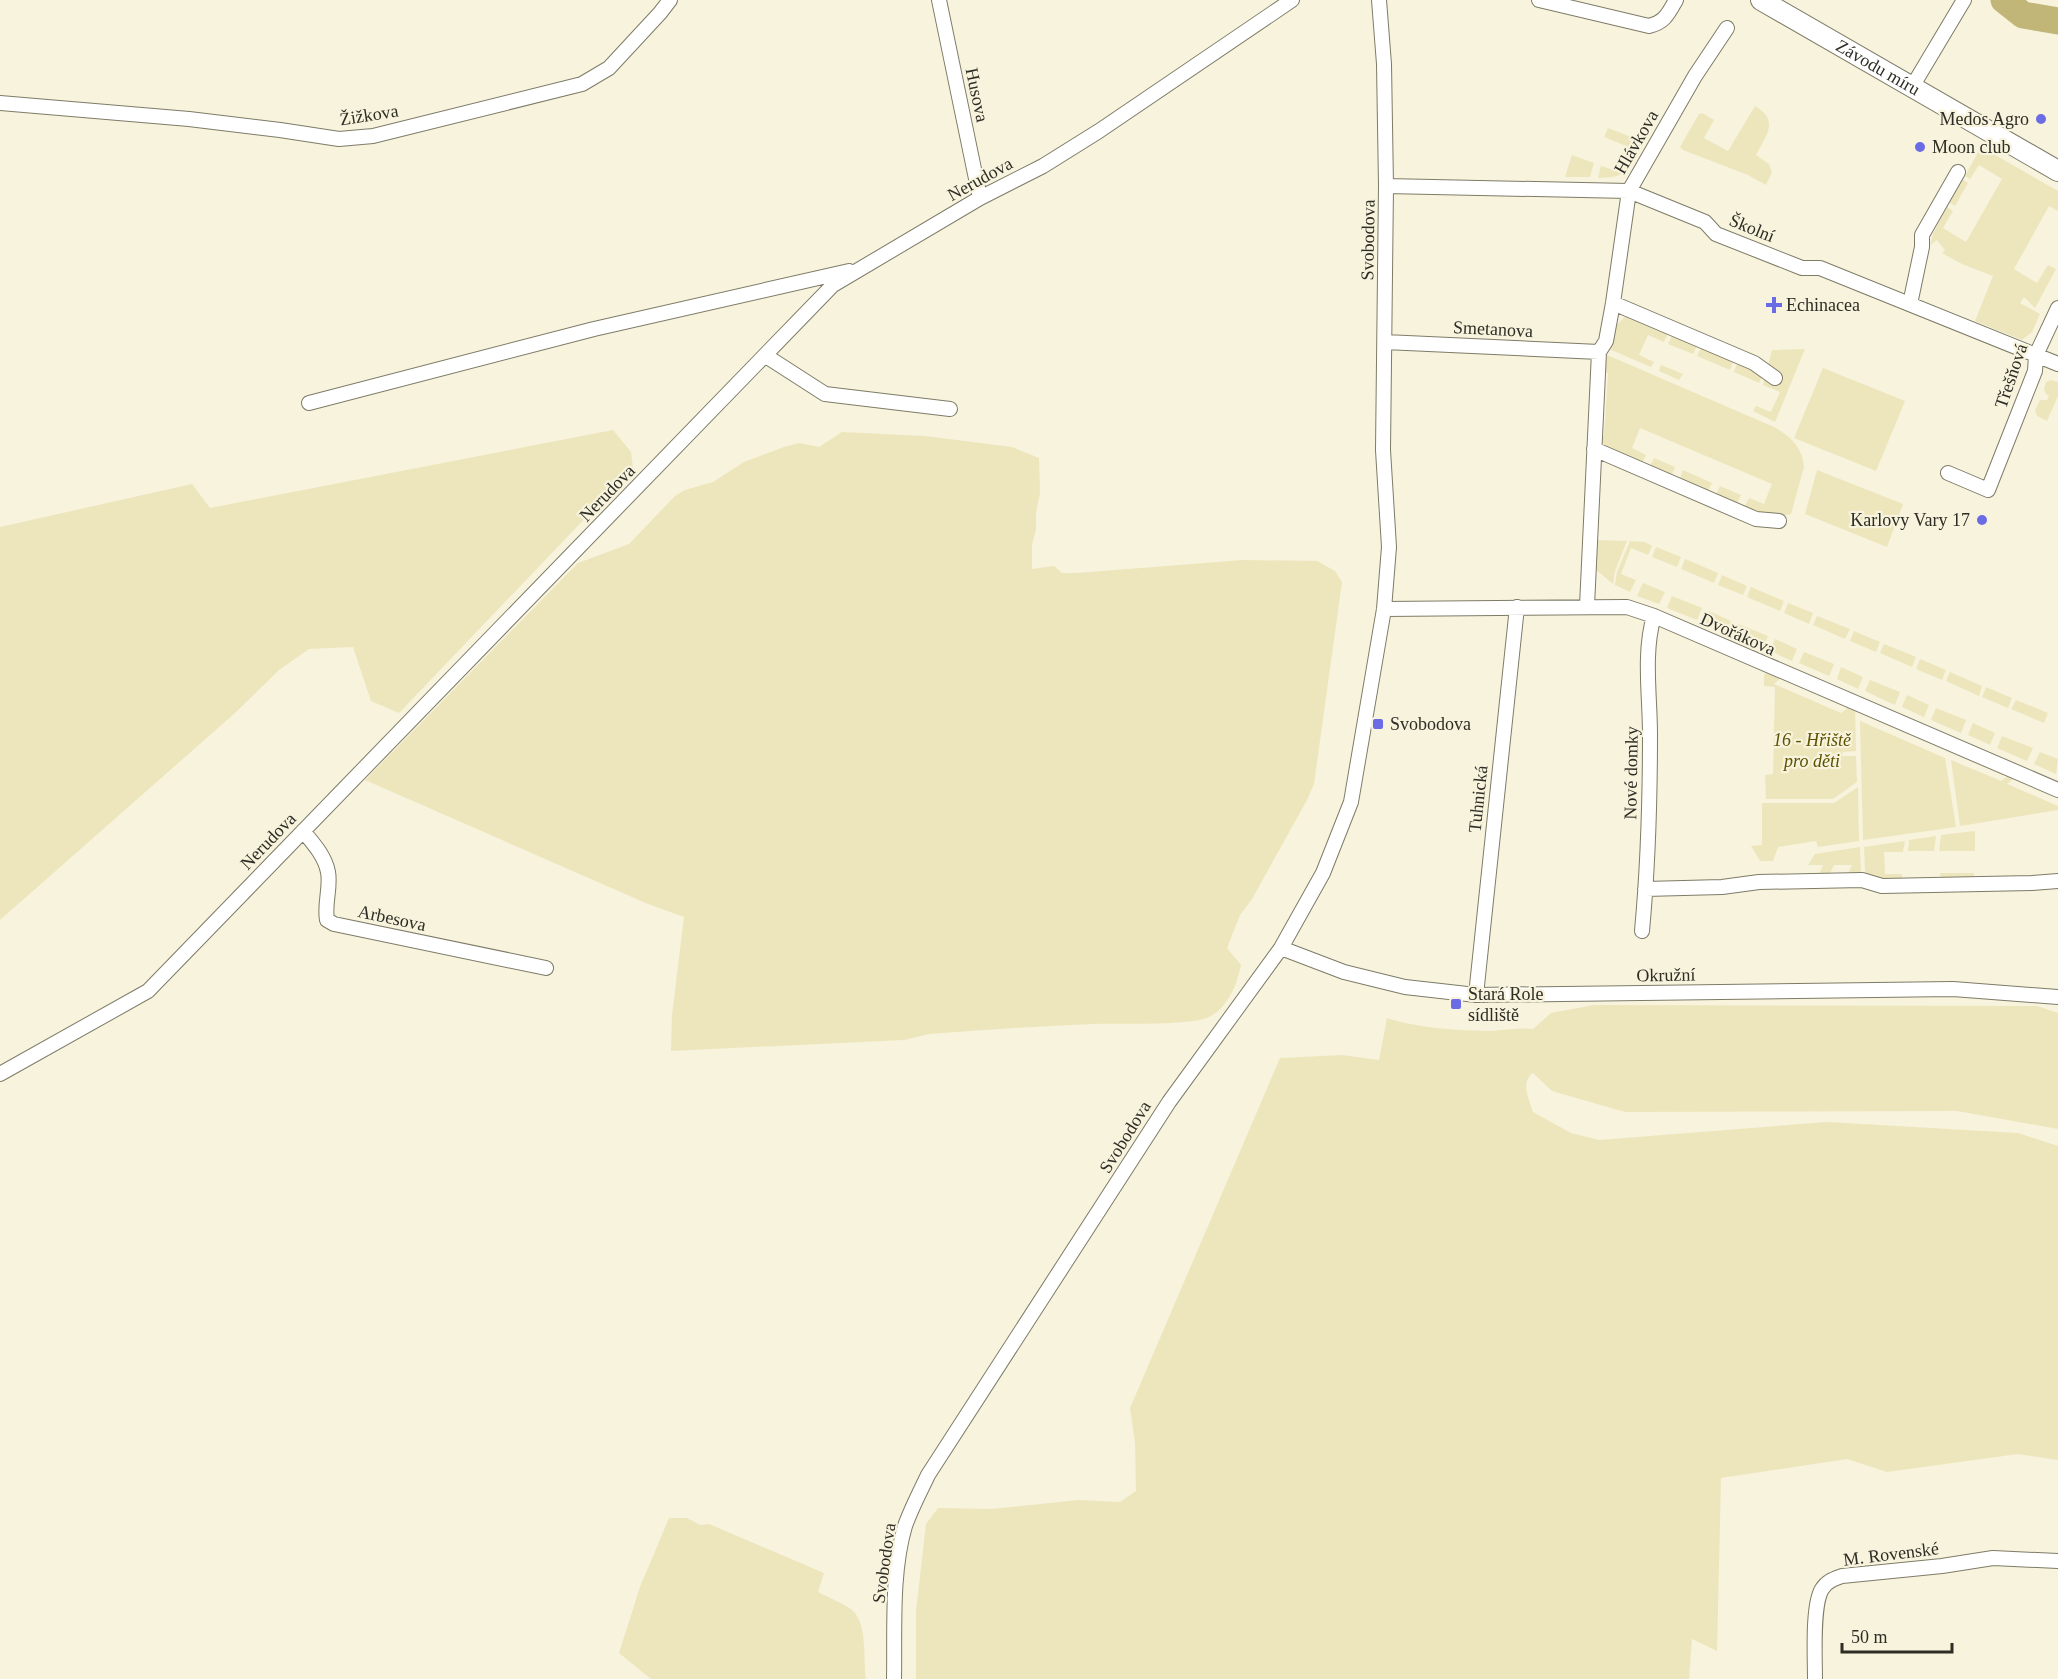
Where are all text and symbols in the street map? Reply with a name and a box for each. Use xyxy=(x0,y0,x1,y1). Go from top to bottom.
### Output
street label: Závodu míru xyxy=(1832,35,1924,99)
street label: Husova xyxy=(962,66,992,124)
street label: Žižkova xyxy=(338,100,400,129)
street label: Hlávkova xyxy=(1610,107,1662,177)
place label: Medos Agro xyxy=(1940,109,2029,129)
marker: Medos Agro xyxy=(2034,112,2048,126)
place label: Moon club xyxy=(1932,137,2011,157)
marker: Moon club xyxy=(1913,140,1927,154)
street label: Nerudova xyxy=(944,153,1016,205)
street label: Svobodova xyxy=(1357,199,1379,281)
street label: Školní xyxy=(1726,209,1778,246)
place label: Echinacea xyxy=(1786,295,1860,315)
marker: Echinacea xyxy=(1767,298,1781,312)
street label: Smetanova xyxy=(1453,317,1533,341)
street label: Třešňová xyxy=(1991,341,2031,411)
street label: Nerudova xyxy=(575,461,639,525)
place label: Karlovy Vary 17 xyxy=(1850,510,1970,530)
marker: Karlovy Vary 17 xyxy=(1975,513,1989,527)
street label: Dvořákova xyxy=(1697,609,1779,659)
place label: Svobodova xyxy=(1390,714,1471,734)
marker: Svobodova xyxy=(1371,717,1385,731)
street label: Nové domky xyxy=(1620,726,1642,820)
park label: 16 - Hřiště pro děti xyxy=(1773,730,1852,771)
street label: Tuhnická xyxy=(1465,764,1491,834)
street label: Nerudova xyxy=(236,809,300,873)
street label: Arbesova xyxy=(356,901,428,935)
street label: Okružní xyxy=(1636,964,1696,986)
place label: Stará Role sídliště xyxy=(1468,984,1543,1025)
marker: Stará Role sídliště xyxy=(1449,997,1463,1011)
street label: Svobodova xyxy=(1095,1097,1155,1177)
street label: Svobodova xyxy=(868,1521,900,1604)
street label: M. Rovenské xyxy=(1842,1538,1940,1570)
scale bar xyxy=(1842,1616,1952,1654)
text: 50 m xyxy=(1851,1627,1888,1647)

